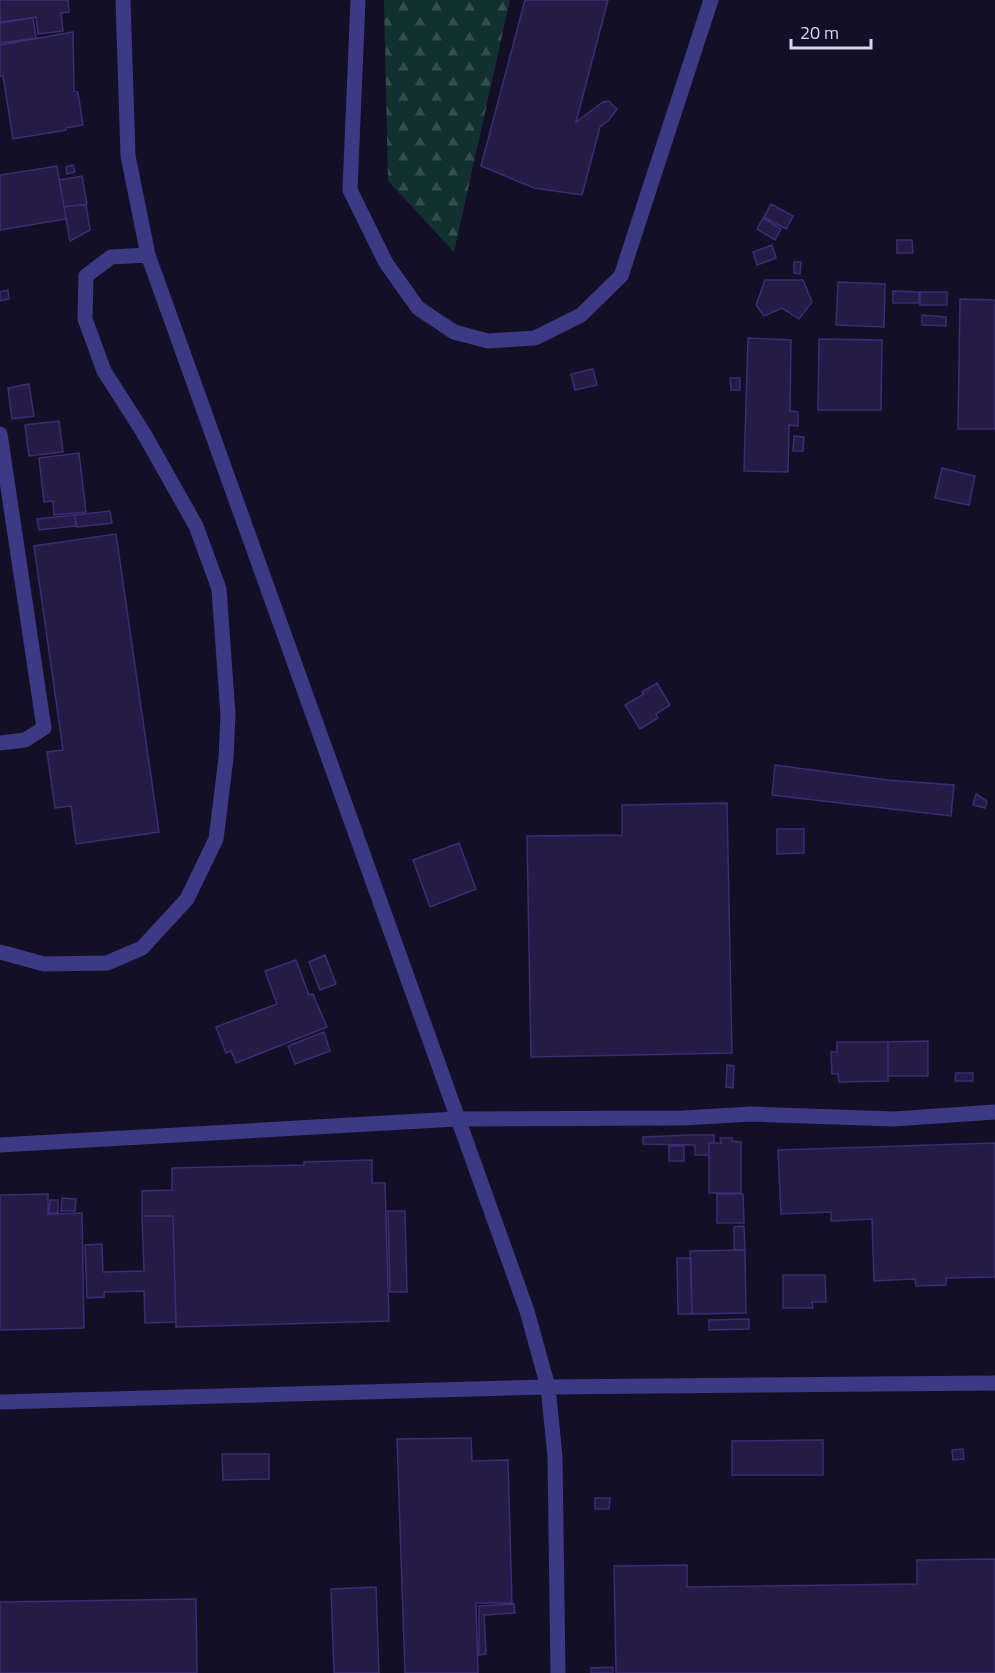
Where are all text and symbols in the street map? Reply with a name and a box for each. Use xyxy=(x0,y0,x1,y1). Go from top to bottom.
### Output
scale bar xyxy=(791,12,870,50)
text: 20 m xyxy=(800,19,839,46)

